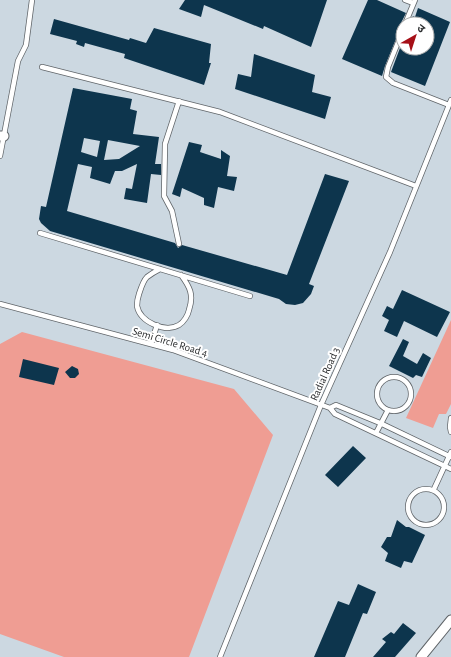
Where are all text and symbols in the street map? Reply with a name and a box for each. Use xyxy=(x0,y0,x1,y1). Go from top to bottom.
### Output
north arrow xyxy=(395,16,435,56)
text: उ xyxy=(415,22,427,35)
street label: Semi Circle Road 4 xyxy=(131,325,209,359)
street label: Radial Road 3 xyxy=(308,345,342,402)

